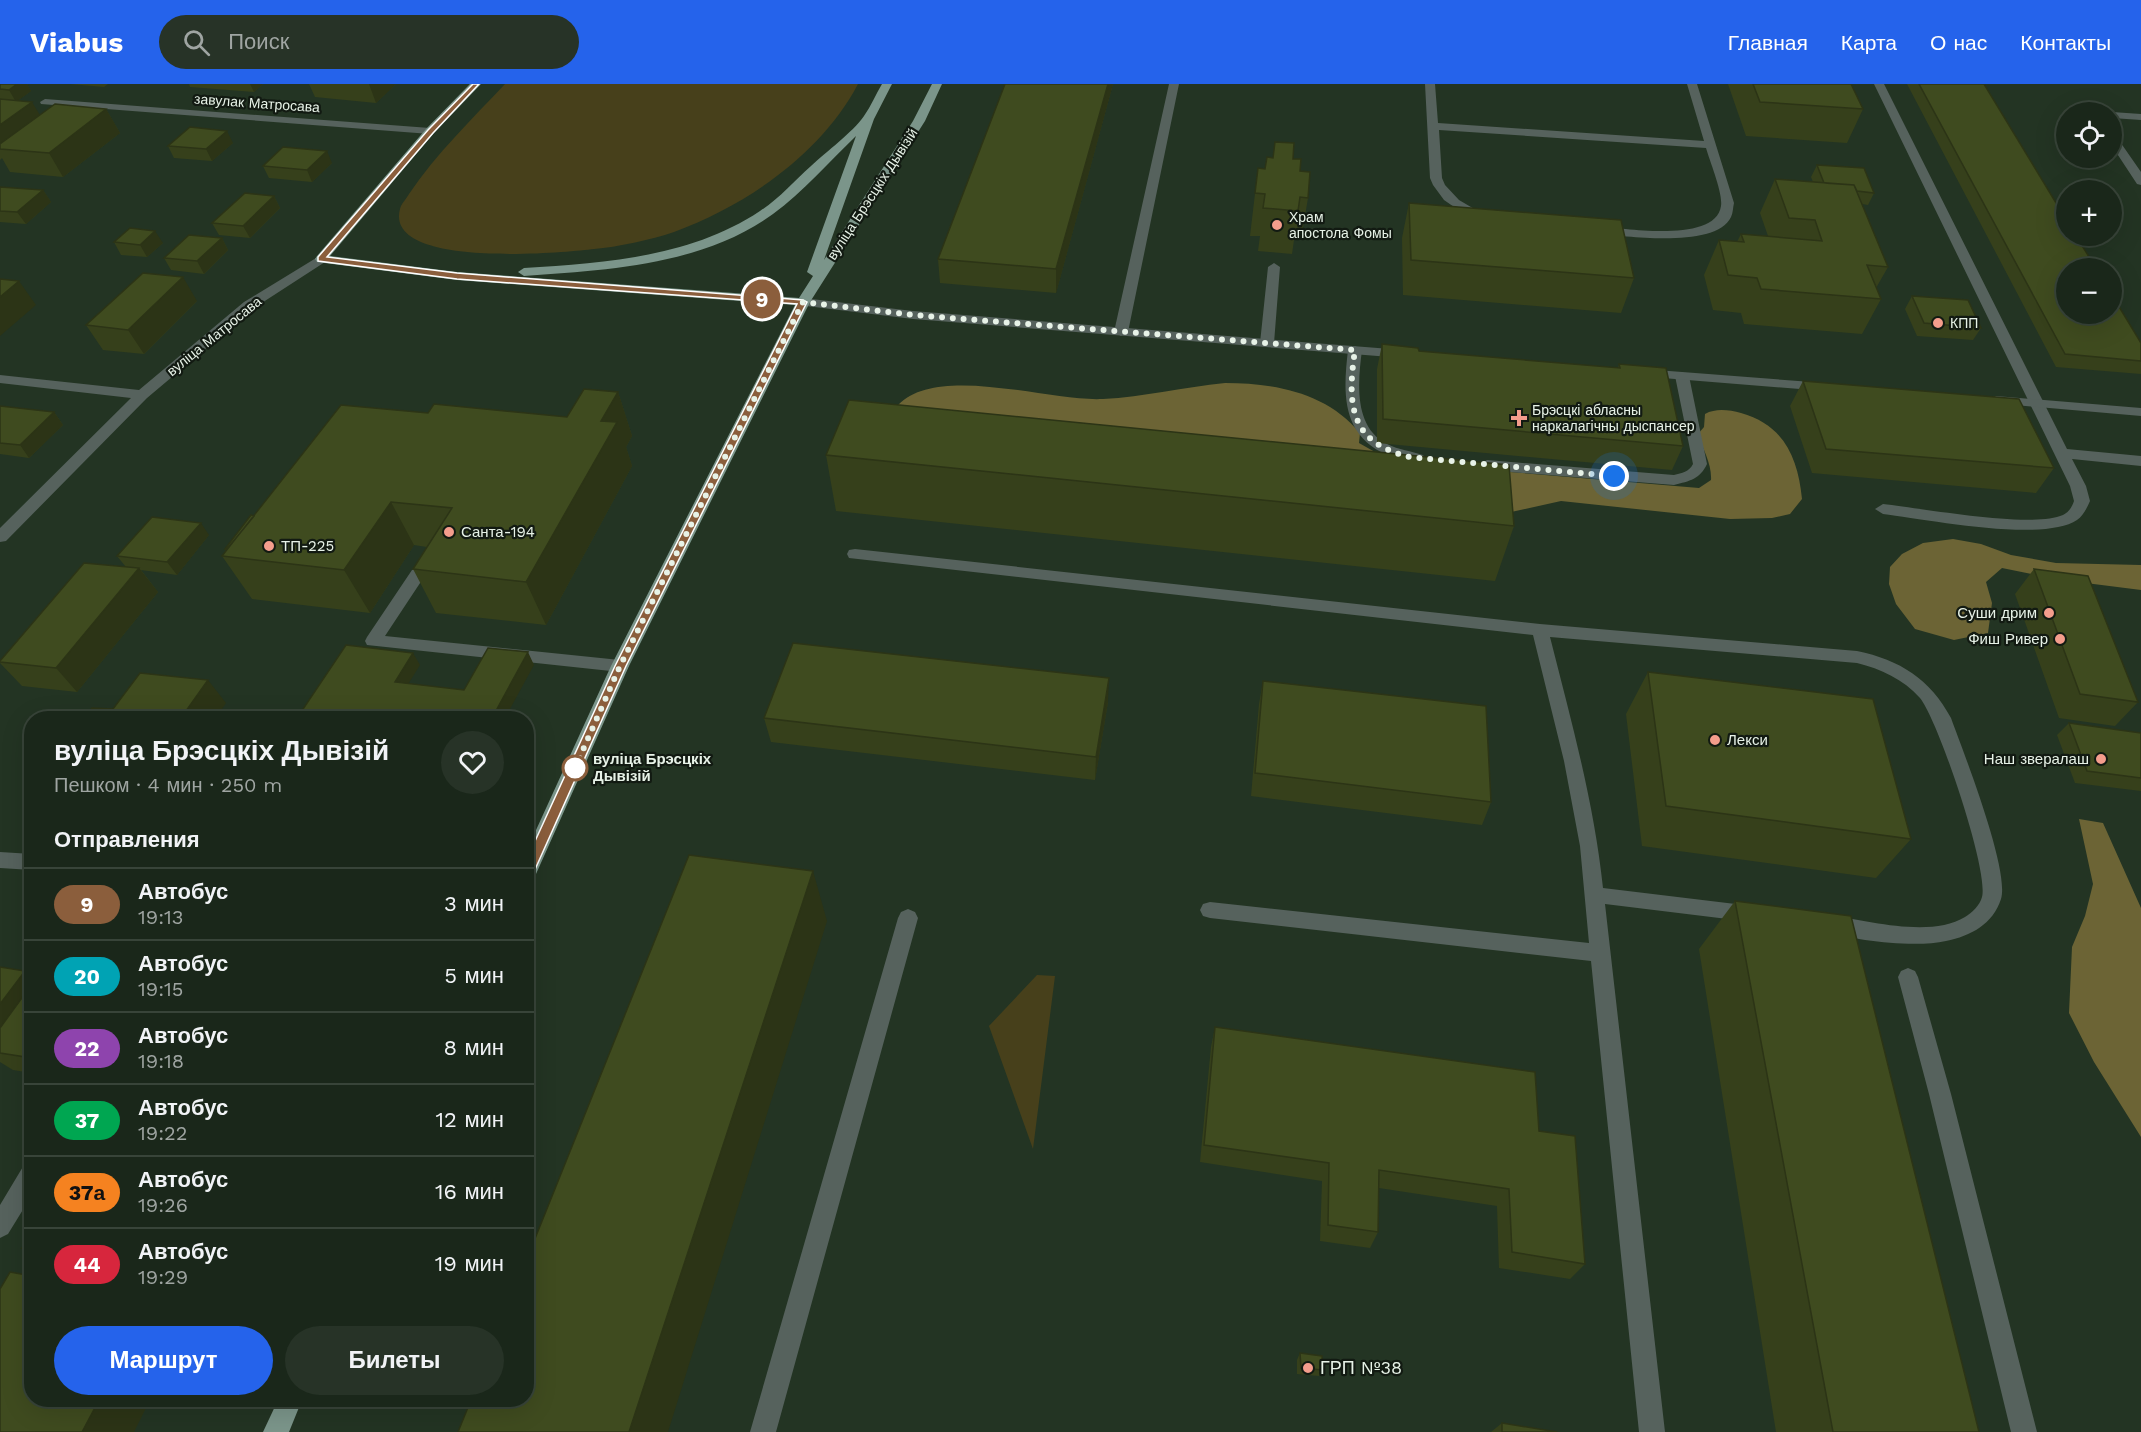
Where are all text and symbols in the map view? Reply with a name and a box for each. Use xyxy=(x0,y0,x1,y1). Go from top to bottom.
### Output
search box xyxy=(159,15,579,69)
text: Viabus xyxy=(30,26,123,59)
icon: search xyxy=(180,26,213,59)
text: Поиск xyxy=(228,29,289,54)
text: Главная xyxy=(1728,30,1808,55)
text: Карта xyxy=(1841,30,1897,55)
text: О нас xyxy=(1930,30,1987,55)
text: Контакты xyxy=(2020,30,2111,55)
street label: завулак Матросава xyxy=(194,91,321,115)
map controls xyxy=(2056,102,2122,324)
button: locate xyxy=(2056,102,2122,168)
street label: вуліца Брэсцкіх Дывізій xyxy=(824,125,920,263)
button: + xyxy=(2056,180,2122,246)
place label: Храм апостола Фомы xyxy=(1289,209,1392,241)
marker: Храм апостола Фомы xyxy=(1270,218,1284,232)
button: − xyxy=(2056,258,2122,324)
line badge: 9 xyxy=(742,280,782,318)
text: 9 xyxy=(756,287,768,312)
street label: вуліца Матросава xyxy=(164,293,265,379)
place label: КПП xyxy=(1950,315,1978,331)
marker: КПП xyxy=(1931,316,1945,330)
place label: Брэсцкі абласны наркалагічны дыспансер xyxy=(1532,402,1695,434)
marker: Брэсцкі абласны наркалагічны дыспансер xyxy=(1510,409,1528,427)
your location xyxy=(1599,461,1629,491)
place label: Санта-194 xyxy=(461,523,535,541)
marker: Санта-194 xyxy=(442,525,456,539)
place label: ТП-225 xyxy=(281,537,334,555)
marker: ТП-225 xyxy=(262,539,276,553)
place label: Суши дрим xyxy=(1957,604,2037,622)
marker: Суши дрим xyxy=(2042,606,2056,620)
place label: Фиш Ривер xyxy=(1968,630,2048,648)
marker: Фиш Ривер xyxy=(2053,632,2067,646)
button: heart xyxy=(441,731,504,794)
place label: Лекси xyxy=(1727,731,1768,749)
marker: Лекси xyxy=(1708,733,1722,747)
text: вуліца Брэсцкіх Дывізій xyxy=(54,734,389,767)
place label: вуліца Брэсцкіх Дывізій xyxy=(593,750,712,785)
place label: Наш звералаш xyxy=(1984,750,2089,768)
marker: Наш звералаш xyxy=(2094,752,2108,766)
marker: вуліца Брэсцкіх Дывізій xyxy=(562,755,588,781)
text: Пешком · 4 мин · 250 m xyxy=(54,773,282,797)
text: Отправления xyxy=(54,827,200,852)
text: Автобус xyxy=(138,879,228,904)
text: 3 мин xyxy=(444,891,504,916)
text: 9 xyxy=(81,892,93,917)
text: 19:13 xyxy=(138,905,184,929)
text: Автобус xyxy=(138,951,228,976)
text: 5 мин xyxy=(444,963,504,988)
text: 20 xyxy=(74,964,100,989)
text: 19:15 xyxy=(138,977,184,1001)
text: Автобус xyxy=(138,1023,228,1048)
text: 8 мин xyxy=(443,1035,504,1060)
text: 22 xyxy=(74,1036,100,1061)
text: 19:18 xyxy=(138,1049,184,1073)
text: Автобус xyxy=(138,1095,228,1120)
text: 12 мин xyxy=(436,1107,504,1132)
text: 37 xyxy=(75,1108,99,1133)
text: 19:22 xyxy=(138,1121,187,1145)
text: Автобус xyxy=(138,1167,228,1192)
text: 16 мин xyxy=(435,1179,504,1204)
text: 37а xyxy=(69,1180,105,1205)
text: 19:26 xyxy=(138,1193,188,1217)
text: Автобус xyxy=(138,1239,228,1264)
text: 19 мин xyxy=(435,1251,504,1276)
text: 44 xyxy=(73,1252,101,1277)
text: 19:29 xyxy=(138,1265,188,1289)
button: Маршрут xyxy=(54,1326,273,1395)
button: Билеты xyxy=(285,1326,504,1395)
place label: ГРП №38 xyxy=(1320,1357,1402,1378)
marker: ГРП №38 xyxy=(1301,1361,1315,1375)

